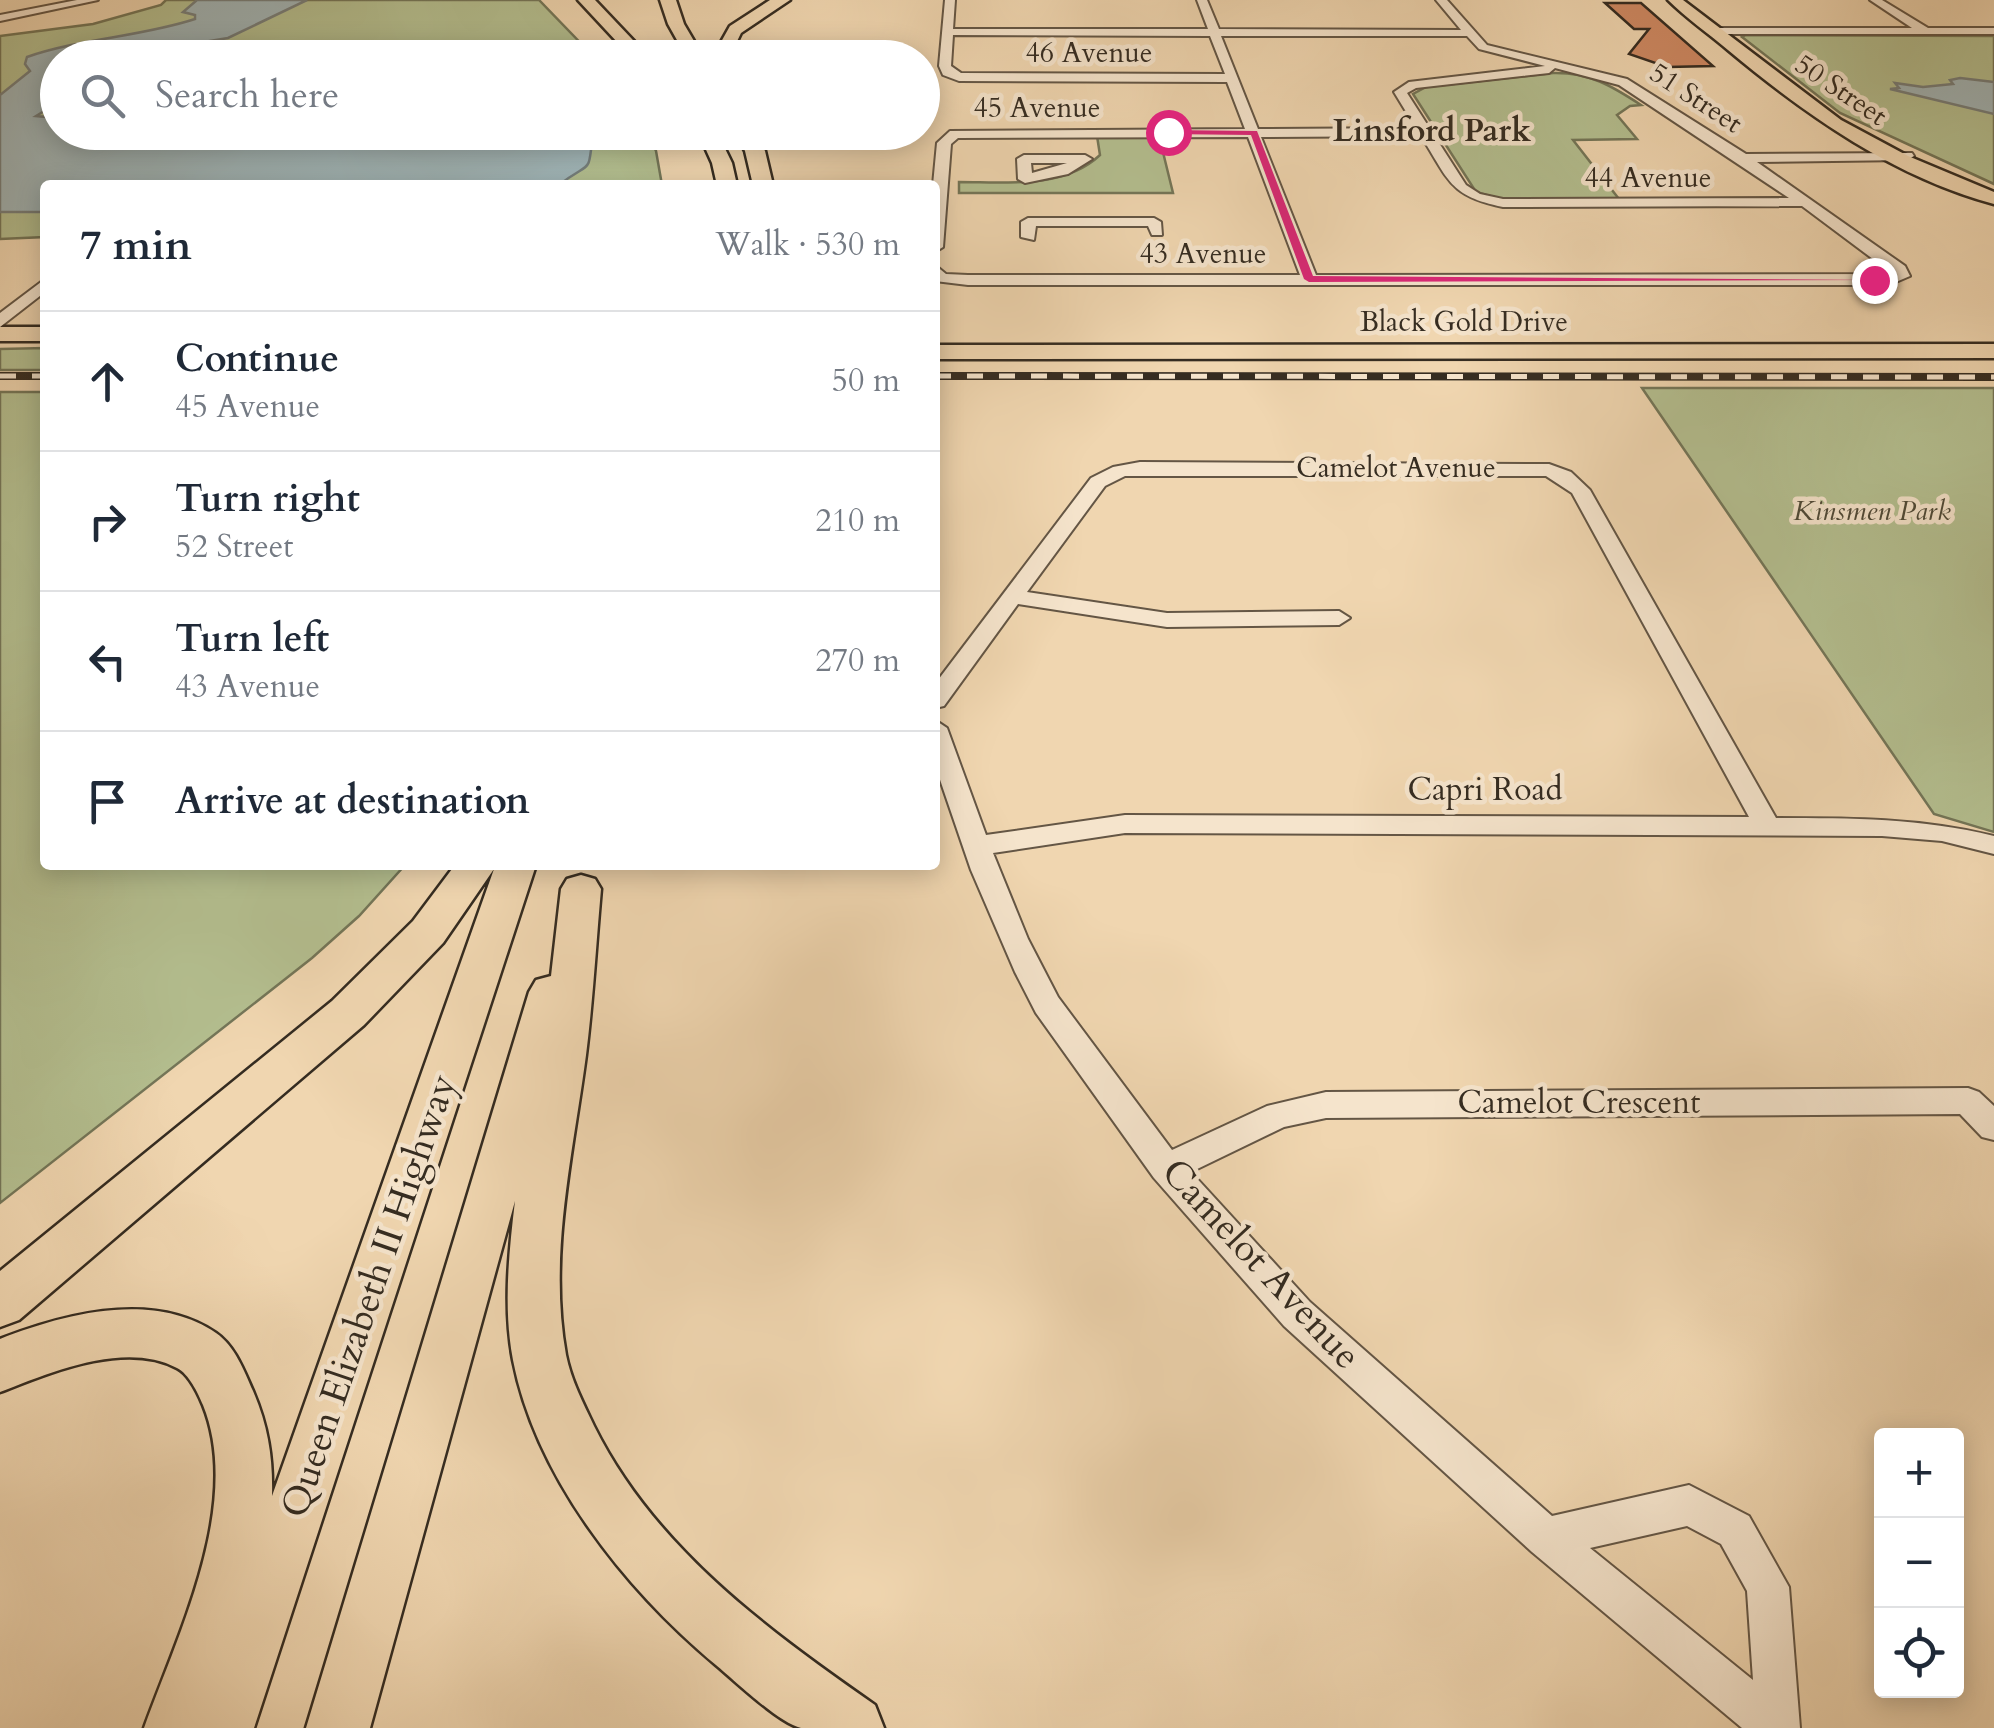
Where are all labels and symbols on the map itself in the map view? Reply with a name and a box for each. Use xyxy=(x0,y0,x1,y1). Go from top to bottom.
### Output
street label: 46 Avenue xyxy=(1026,34,1153,72)
street label: 50 Street xyxy=(1787,45,1895,135)
street label: 51 Street xyxy=(1642,54,1750,142)
street label: 45 Avenue xyxy=(974,89,1101,127)
district label: Linsford Park xyxy=(1333,109,1531,153)
route start xyxy=(1146,110,1192,156)
street label: 44 Avenue xyxy=(1585,159,1712,197)
street label: 43 Avenue xyxy=(1140,235,1267,273)
route end xyxy=(1852,258,1898,304)
street label: Black Gold Drive xyxy=(1360,303,1568,341)
street label: Camelot Avenue xyxy=(1296,449,1496,487)
park label: Kinsmen Park xyxy=(1793,492,1951,530)
street label: Capri Road xyxy=(1408,768,1562,812)
street label: Queen Elizabeth II Highway xyxy=(269,1067,469,1525)
street label: Camelot Crescent xyxy=(1458,1081,1700,1125)
street label: Camelot Avenue xyxy=(1150,1147,1372,1381)

